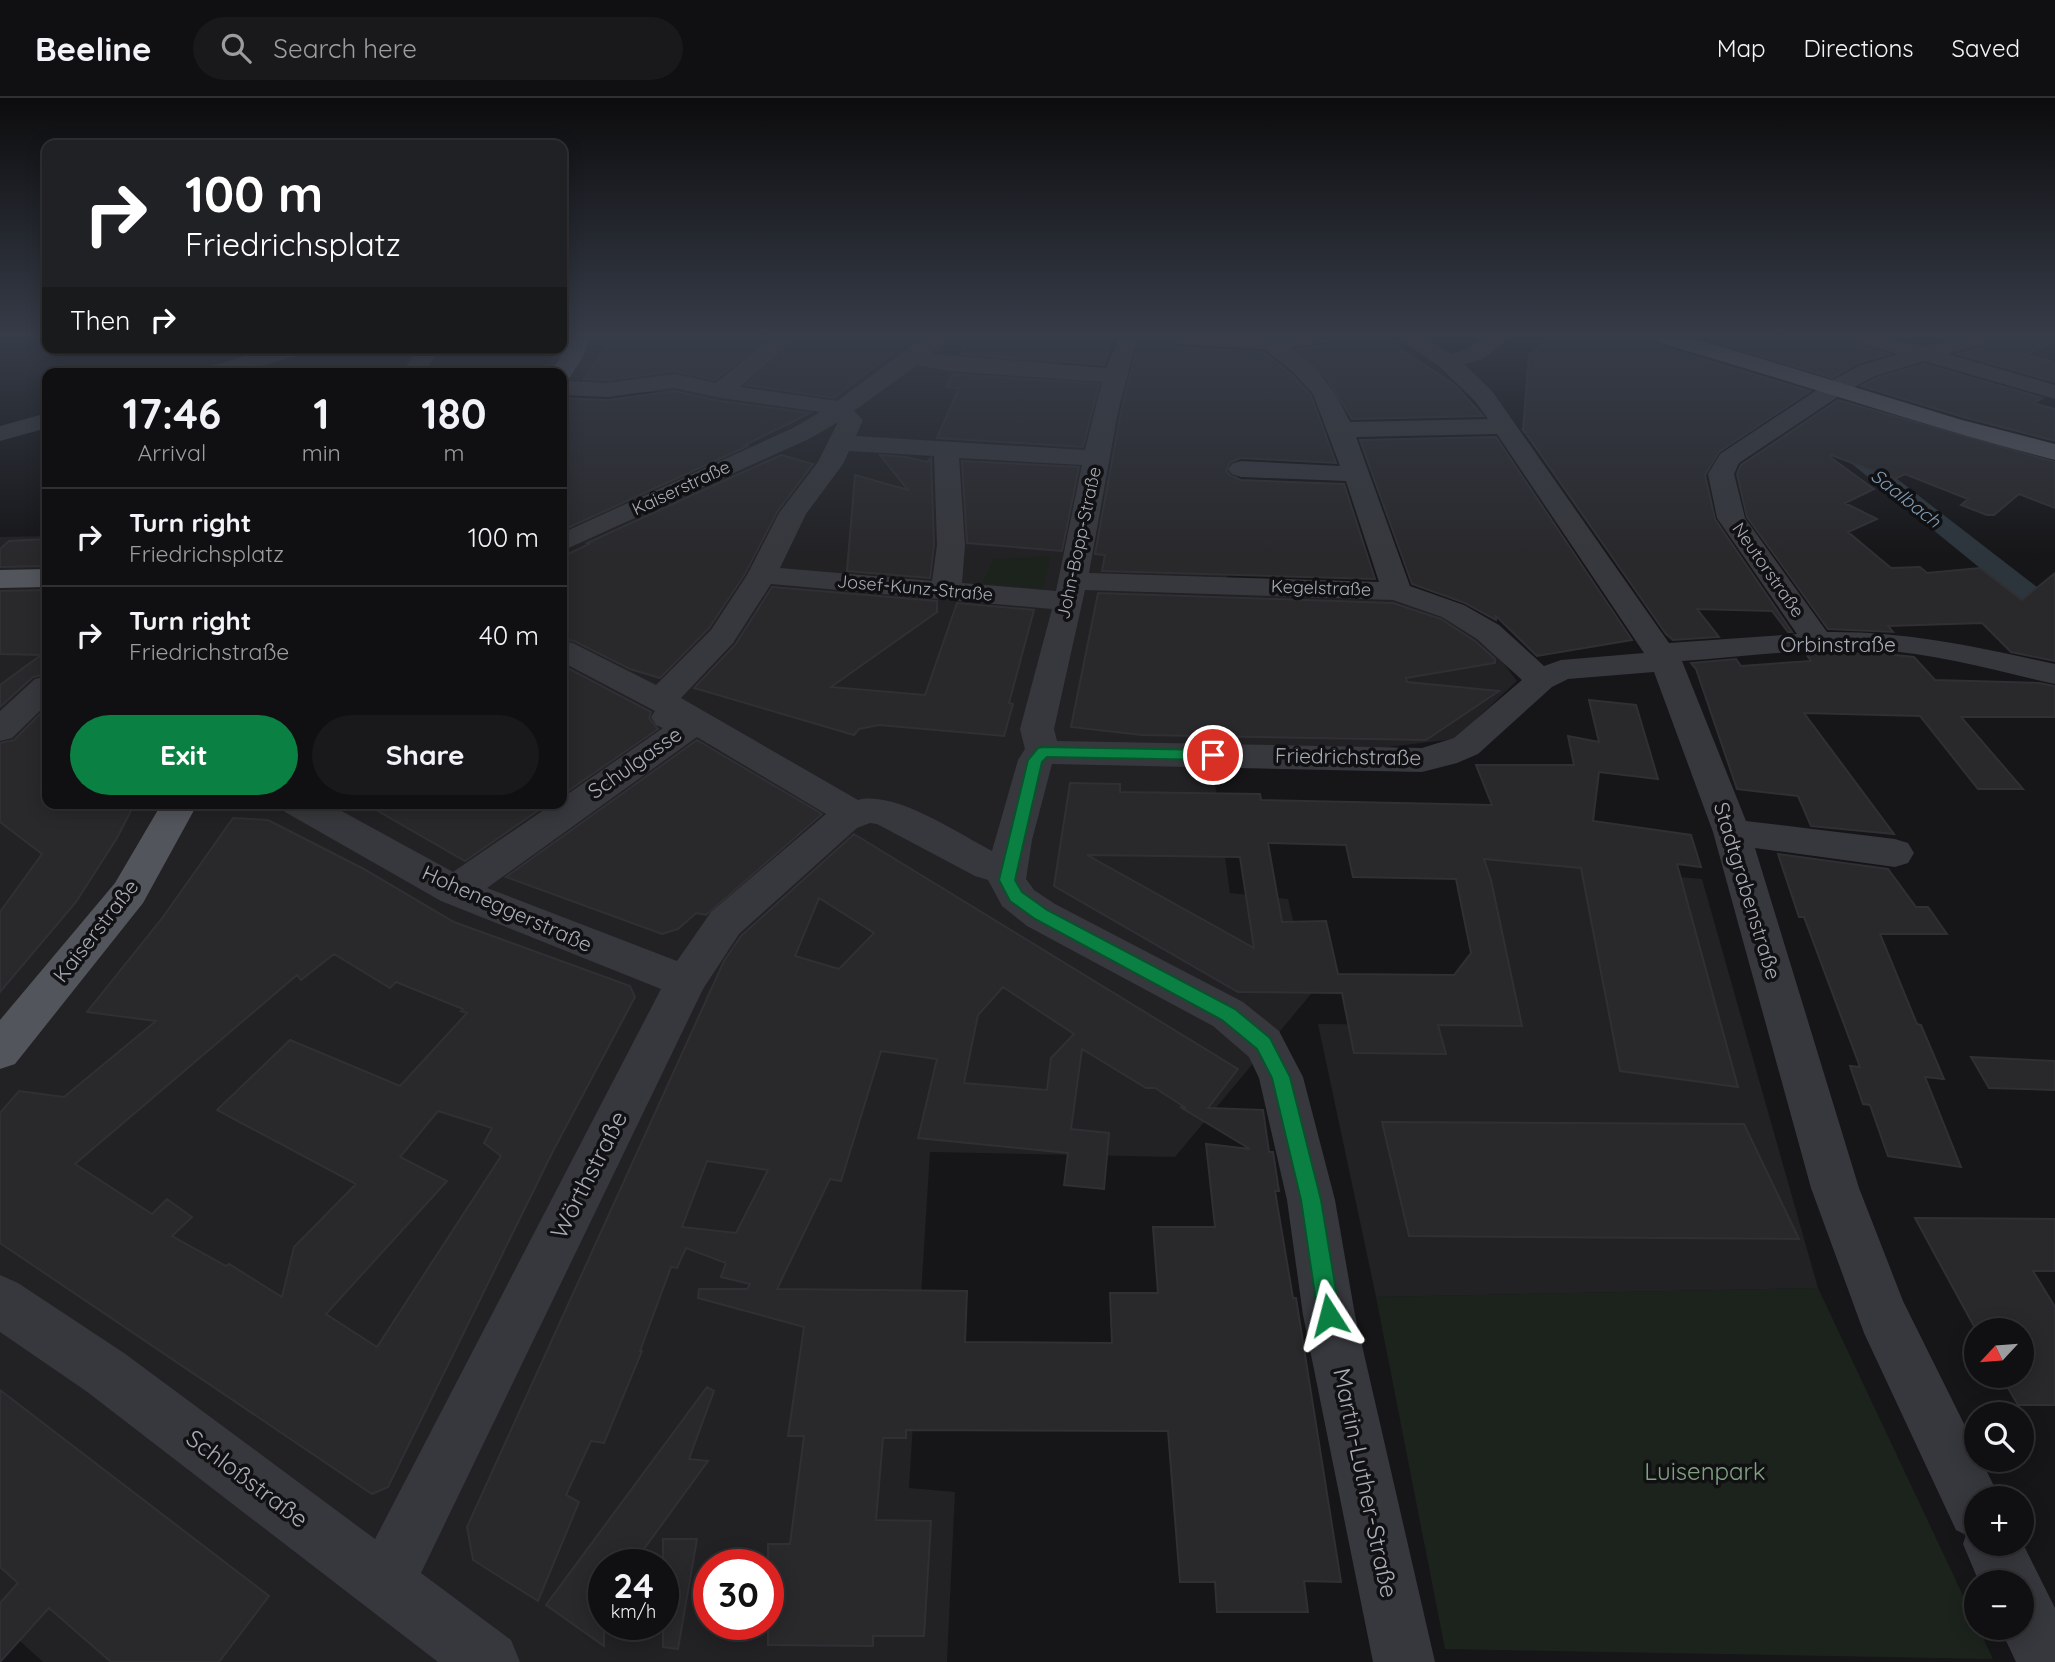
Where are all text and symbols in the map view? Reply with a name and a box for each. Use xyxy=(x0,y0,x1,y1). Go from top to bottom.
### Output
search box xyxy=(193,17,683,80)
text: Beeline xyxy=(35,28,151,69)
icon: search xyxy=(217,29,255,67)
text: Search here xyxy=(273,32,417,65)
text: Map xyxy=(1717,33,1766,63)
text: Directions xyxy=(1804,33,1914,63)
text: Saved xyxy=(1952,33,2020,63)
text: 100 m xyxy=(185,163,323,224)
icon: right xyxy=(70,168,161,259)
text: Friedrichsplatz xyxy=(185,224,401,264)
icon: right xyxy=(144,301,182,339)
text: Then xyxy=(70,304,130,337)
text: 17:46 xyxy=(122,387,221,440)
text: 1 xyxy=(313,387,329,440)
text: 180 xyxy=(421,387,487,440)
text: Arrival xyxy=(137,438,206,467)
text: min xyxy=(302,438,341,467)
text: m xyxy=(443,438,464,467)
street label: Kaiserstraße xyxy=(628,455,734,520)
water label: Saalbach xyxy=(1866,463,1947,533)
street label: John-Bopp-Straße xyxy=(1051,465,1106,621)
text: Turn right xyxy=(129,506,251,539)
icon: right xyxy=(70,518,108,556)
street label: Neutorstraße xyxy=(1727,518,1810,622)
text: 100 m xyxy=(468,521,539,554)
text: Friedrichsplatz xyxy=(129,539,284,568)
street label: Josef-Kunz-Straße xyxy=(836,569,994,606)
street label: Kegelstraße xyxy=(1271,574,1372,601)
text: Turn right xyxy=(129,604,251,637)
icon: right xyxy=(70,616,108,654)
text: 40 m xyxy=(479,619,539,652)
street label: Orbinstraße xyxy=(1780,631,1896,657)
text: Friedrichstraße xyxy=(129,637,289,666)
button: Exit xyxy=(70,715,298,795)
button: Share xyxy=(312,715,539,795)
street label: Schulgasse xyxy=(583,720,686,804)
pin xyxy=(1183,725,1243,785)
icon: arrive xyxy=(1194,736,1232,774)
street label: Friedrichstraße xyxy=(1275,742,1421,770)
street label: Stadtgrabenstraße xyxy=(1709,799,1787,982)
street label: Hoheneggerstraße xyxy=(418,859,596,957)
street label: Kaiserstraße xyxy=(47,874,143,987)
street label: Wörthstraße xyxy=(543,1106,633,1244)
position arrow xyxy=(1292,1278,1366,1352)
north arrow xyxy=(1964,1318,2034,1388)
map controls xyxy=(1964,1318,2034,1640)
street label: Martin-Luther-Straße xyxy=(1327,1365,1405,1600)
button: search xyxy=(1964,1402,2034,1472)
street label: Schloßstraße xyxy=(181,1423,314,1534)
park label: Luisenpark xyxy=(1644,1456,1766,1486)
button: + xyxy=(1964,1486,2034,1556)
speed limit sign: 30 xyxy=(693,1549,784,1640)
text: 24 xyxy=(613,1563,654,1607)
button: − xyxy=(1964,1570,2034,1640)
text: km/h xyxy=(611,1600,656,1623)

